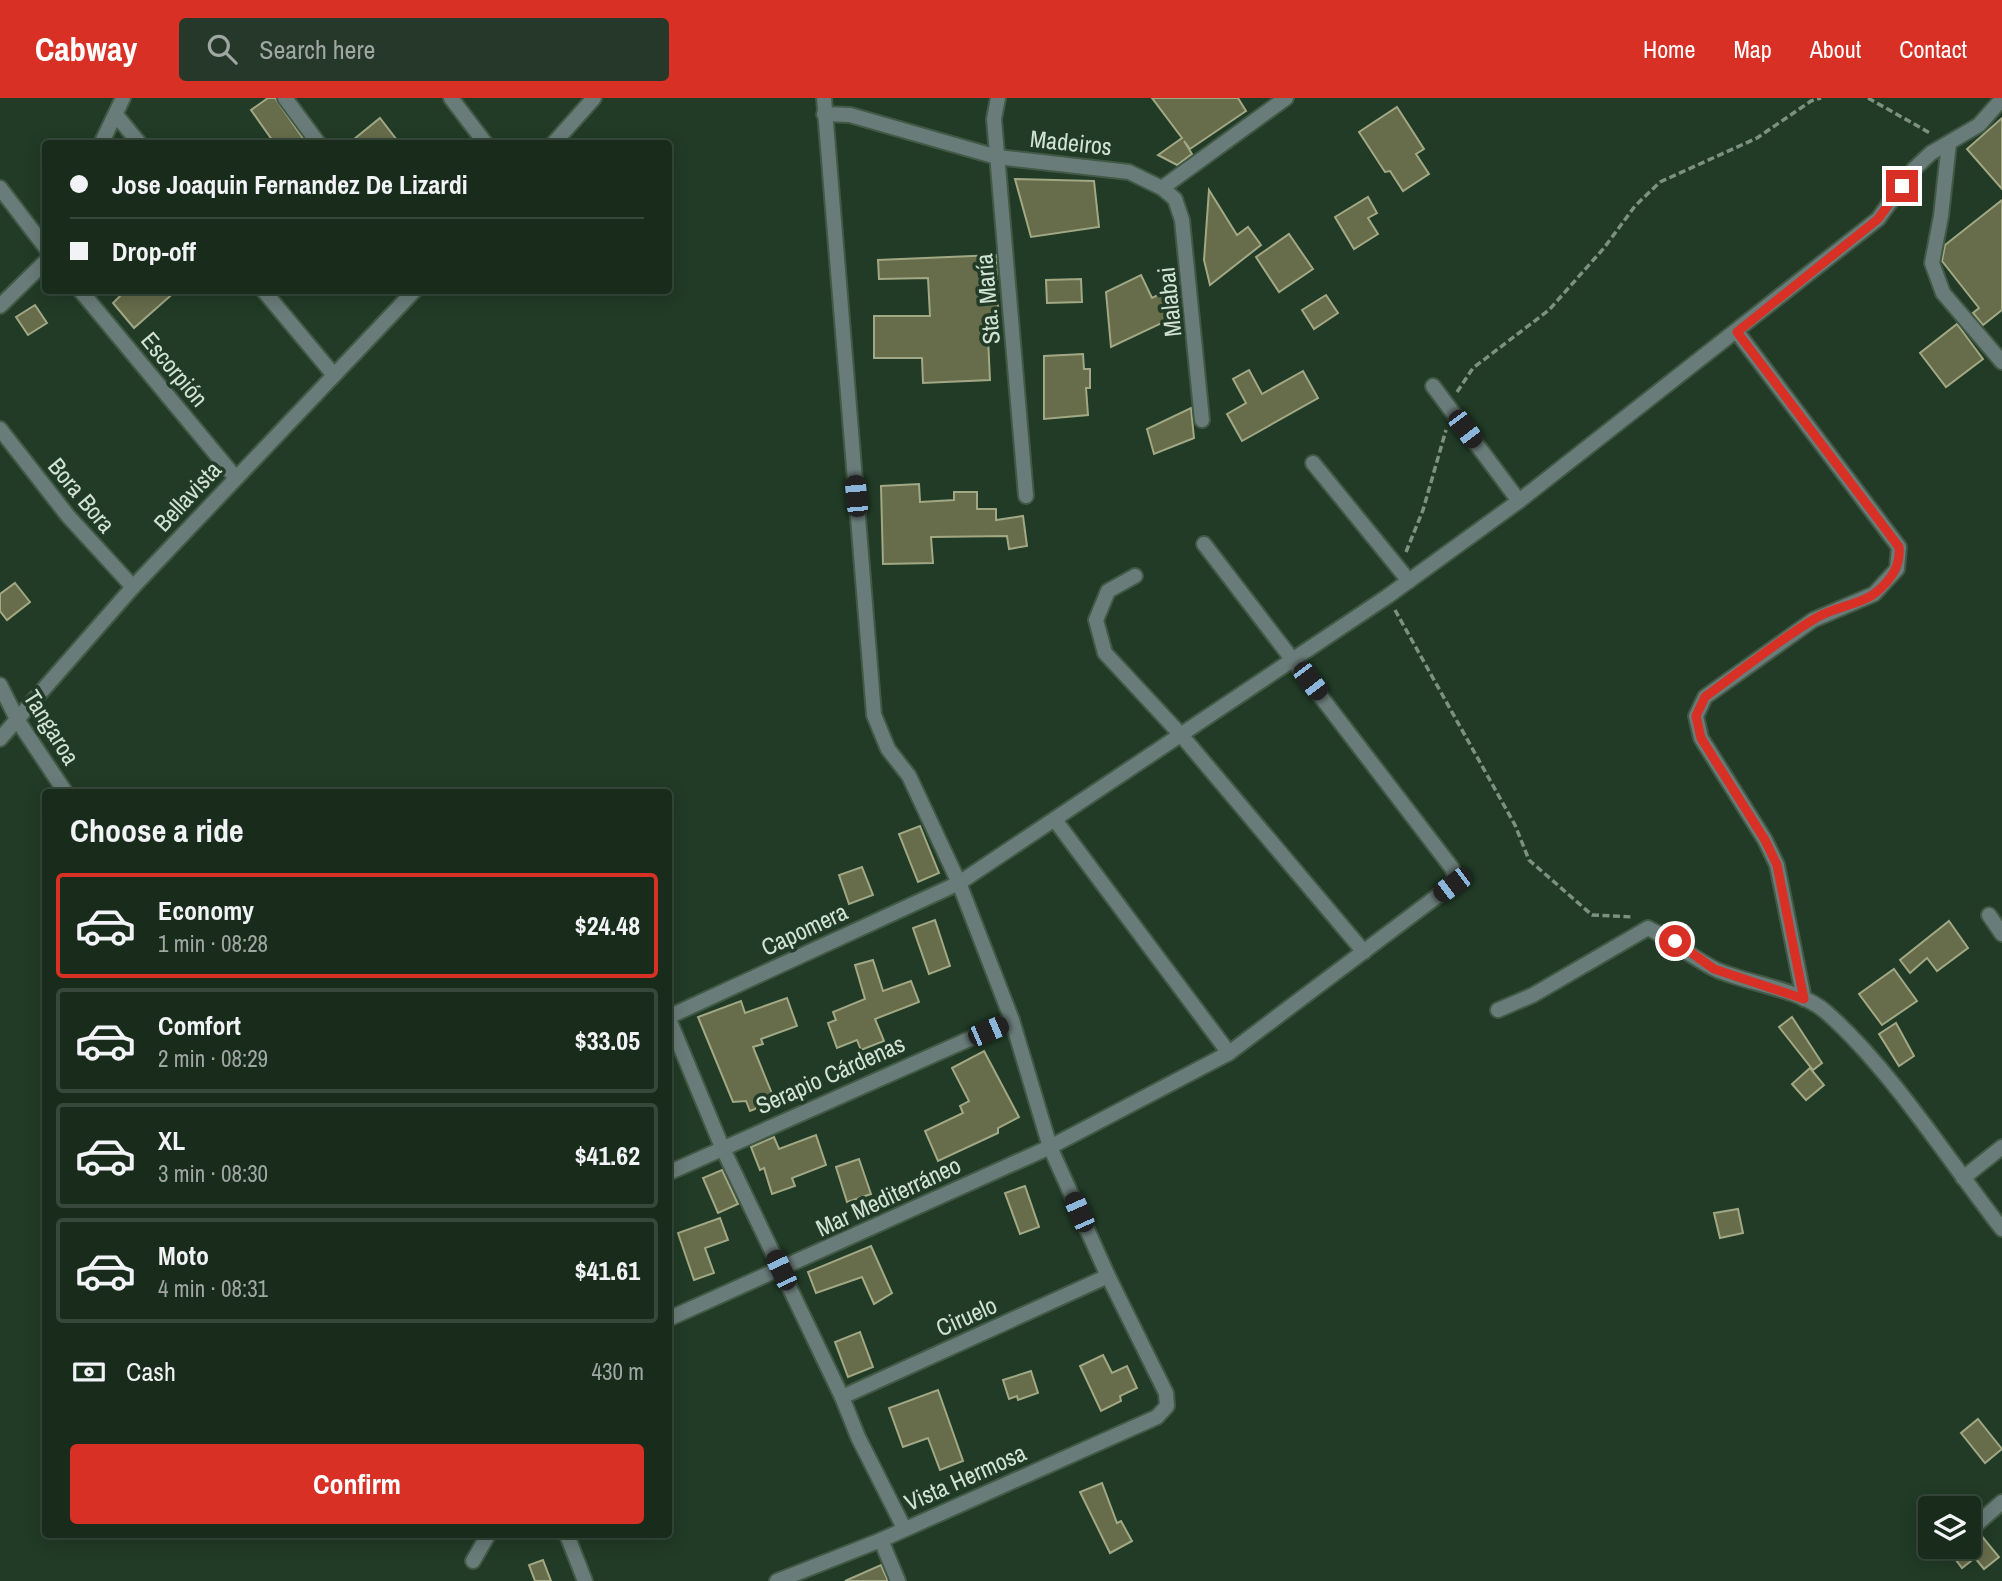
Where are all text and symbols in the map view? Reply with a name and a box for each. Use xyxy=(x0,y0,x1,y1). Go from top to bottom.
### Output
search box xyxy=(179,18,669,81)
text: Cabway xyxy=(35,27,137,71)
icon: search xyxy=(203,30,241,68)
text: Search here xyxy=(259,32,375,67)
text: Home xyxy=(1643,33,1695,65)
text: Map xyxy=(1733,33,1772,65)
text: About xyxy=(1810,33,1861,65)
text: Contact xyxy=(1899,33,1967,65)
street label: Madeiros xyxy=(1029,122,1113,162)
text: Jose Joaquin Fernandez De Lizardi xyxy=(112,167,468,202)
route end xyxy=(1886,170,1918,202)
text: Drop-off xyxy=(112,234,196,269)
street label: Sta. María xyxy=(967,252,1007,346)
street label: Malabai xyxy=(1149,266,1189,338)
street label: Escorpión xyxy=(134,325,216,413)
car xyxy=(1444,406,1487,452)
street label: Bora Bora xyxy=(41,451,123,539)
street label: Bellavista xyxy=(146,454,228,538)
car xyxy=(844,474,869,518)
car xyxy=(1289,658,1332,704)
street label: Tangaroa xyxy=(17,684,87,770)
text: Choose a ride xyxy=(70,809,244,852)
car xyxy=(1429,864,1476,906)
text: Economy xyxy=(158,893,254,928)
icon: car xyxy=(74,894,137,957)
street label: Capomera xyxy=(756,895,852,963)
text: $24.48 xyxy=(575,908,640,943)
route start xyxy=(1659,925,1691,957)
text: 1 min · 08:28 xyxy=(158,928,268,959)
text: Comfort xyxy=(158,1008,241,1043)
icon: car xyxy=(74,1009,137,1072)
car xyxy=(965,1013,1012,1049)
text: $33.05 xyxy=(575,1023,640,1058)
street label: Serapio Cárdenas xyxy=(751,1027,909,1121)
text: 2 min · 08:29 xyxy=(158,1043,268,1074)
text: XL xyxy=(158,1123,185,1158)
icon: car xyxy=(74,1124,137,1187)
text: $41.62 xyxy=(575,1138,640,1173)
street label: Mar Mediterráneo xyxy=(810,1148,966,1244)
text: 3 min · 08:30 xyxy=(158,1158,268,1189)
car xyxy=(1061,1189,1098,1235)
text: Moto xyxy=(158,1238,209,1273)
icon: car xyxy=(74,1239,137,1302)
car xyxy=(763,1247,800,1293)
text: $41.61 xyxy=(575,1253,640,1288)
text: 4 min · 08:31 xyxy=(158,1273,268,1304)
street label: Ciruelo xyxy=(931,1288,1001,1344)
icon: cash xyxy=(70,1353,108,1391)
text: Cash xyxy=(126,1354,176,1389)
text: 430 m xyxy=(592,1356,644,1387)
street label: Vista Hermosa xyxy=(899,1436,1031,1518)
button: Confirm xyxy=(70,1444,644,1524)
map controls xyxy=(1918,1496,1981,1559)
button: layers xyxy=(1918,1496,1981,1559)

